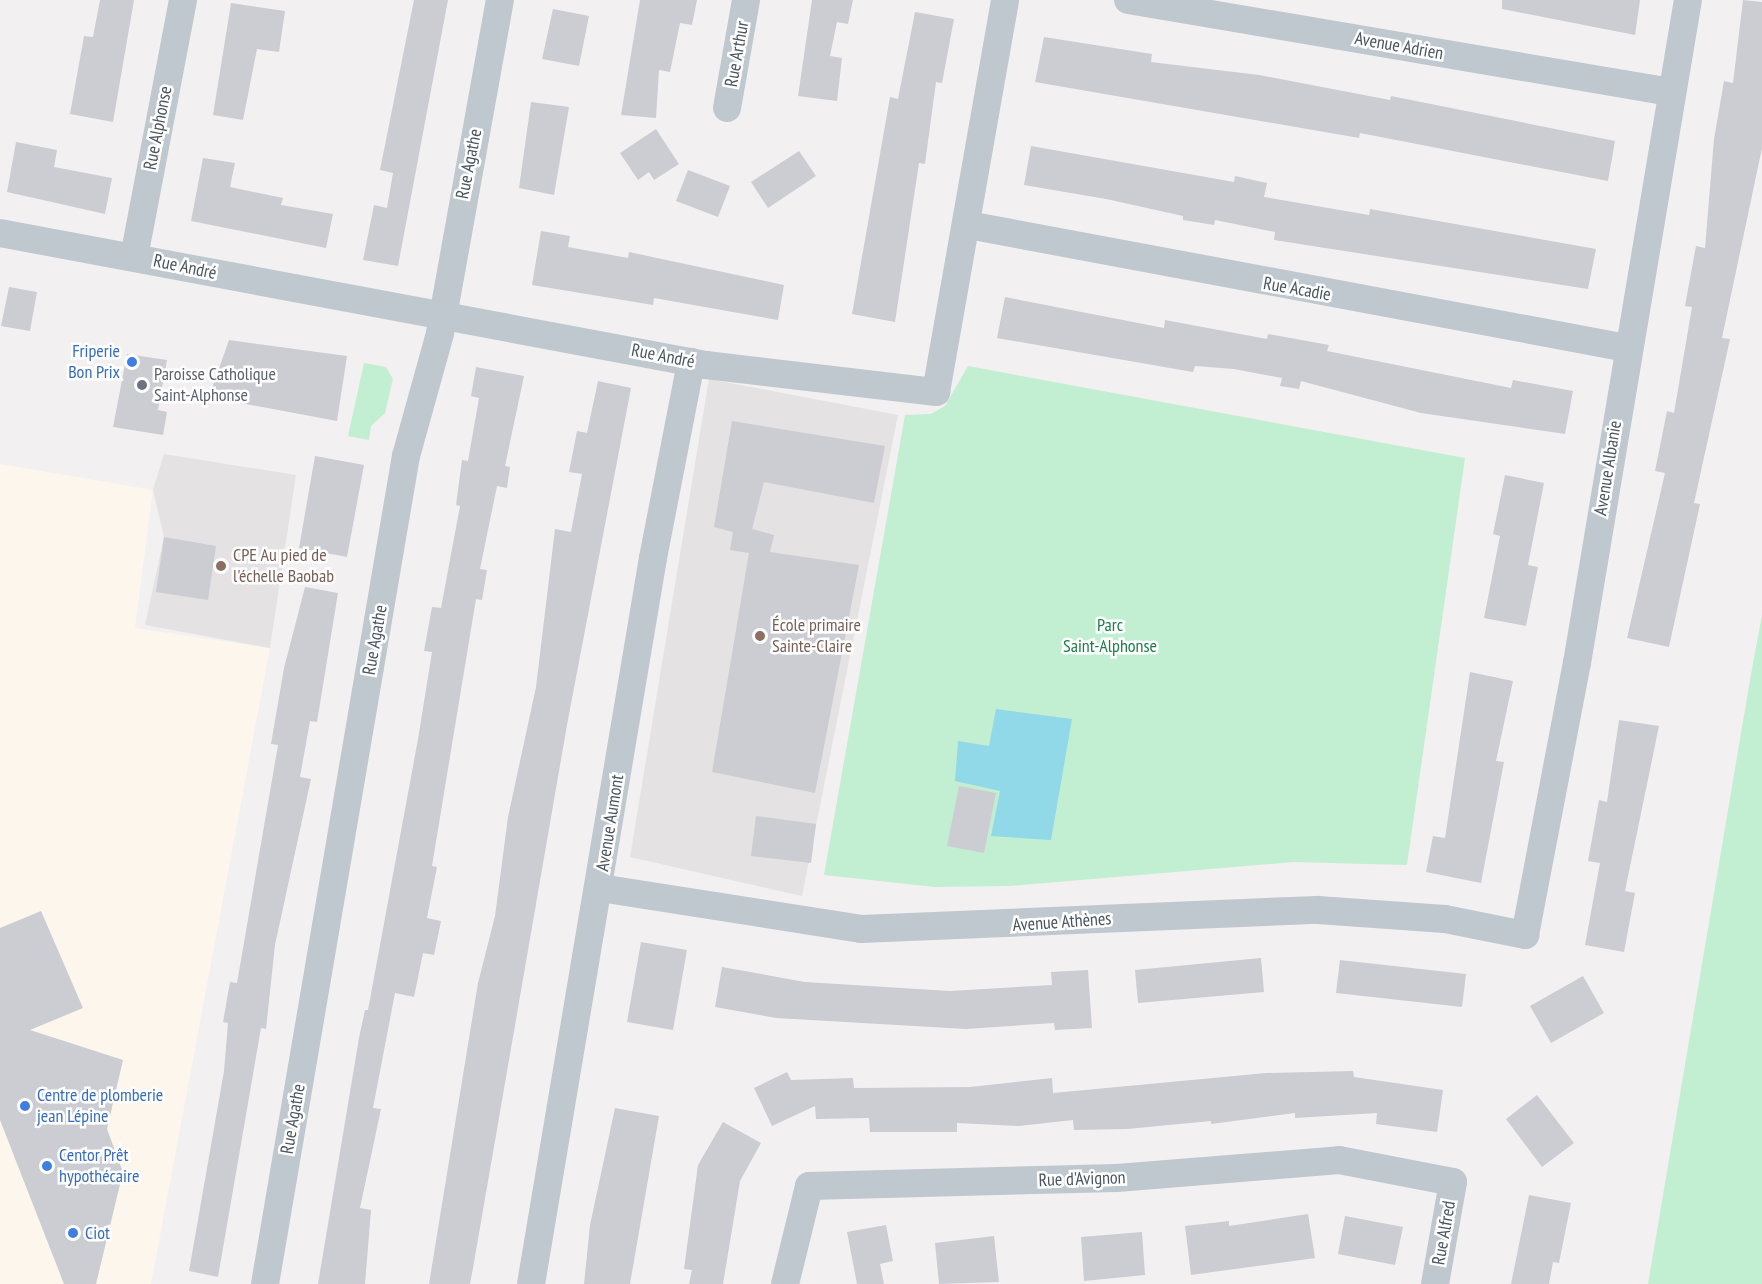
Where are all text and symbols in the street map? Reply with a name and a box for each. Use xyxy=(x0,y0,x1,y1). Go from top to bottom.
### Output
street label: Rue Arthur xyxy=(721,19,753,89)
street label: Avenue Adrien xyxy=(1353,28,1445,64)
street label: Rue Alphonse xyxy=(139,84,177,172)
street label: Rue Agathe xyxy=(452,127,486,201)
street label: Rue André xyxy=(151,250,219,284)
street label: Rue Acadie xyxy=(1261,272,1333,306)
street label: Rue André xyxy=(629,339,697,373)
place label: Friperie Bon Prix xyxy=(68,341,120,384)
marker: Friperie Bon Prix xyxy=(125,355,139,369)
place label: Paroisse Catholique Saint-Alphonse xyxy=(154,364,276,406)
marker: Paroisse Catholique Saint-Alphonse xyxy=(135,378,149,392)
street label: Avenue Albanie xyxy=(1590,419,1626,517)
place label: CPE Au pied de l'échelle Baobab xyxy=(233,545,334,588)
marker: CPE Au pied de l'échelle Baobab xyxy=(214,559,228,573)
street label: Rue Agathe xyxy=(358,603,392,677)
place label: École primaire Sainte-Claire xyxy=(772,615,861,658)
park label: Parc Saint-Alphonse xyxy=(1063,615,1157,658)
marker: École primaire Sainte-Claire xyxy=(753,629,767,643)
street label: Avenue Aumont xyxy=(592,773,628,873)
street label: Avenue Athènes xyxy=(1012,908,1112,936)
street label: Rue Agathe xyxy=(276,1082,310,1156)
place label: Centre de plomberie jean Lépine xyxy=(37,1085,163,1128)
marker: Centre de plomberie jean Lépine xyxy=(18,1099,32,1113)
place label: Centor Prêt hypothécaire xyxy=(59,1145,139,1188)
marker: Centor Prêt hypothécaire xyxy=(40,1159,54,1173)
street label: Rue d'Avignon xyxy=(1038,1167,1126,1191)
street label: Rue Alfred xyxy=(1428,1199,1460,1267)
place label: Ciot xyxy=(85,1222,110,1244)
marker: Ciot xyxy=(66,1226,80,1240)

